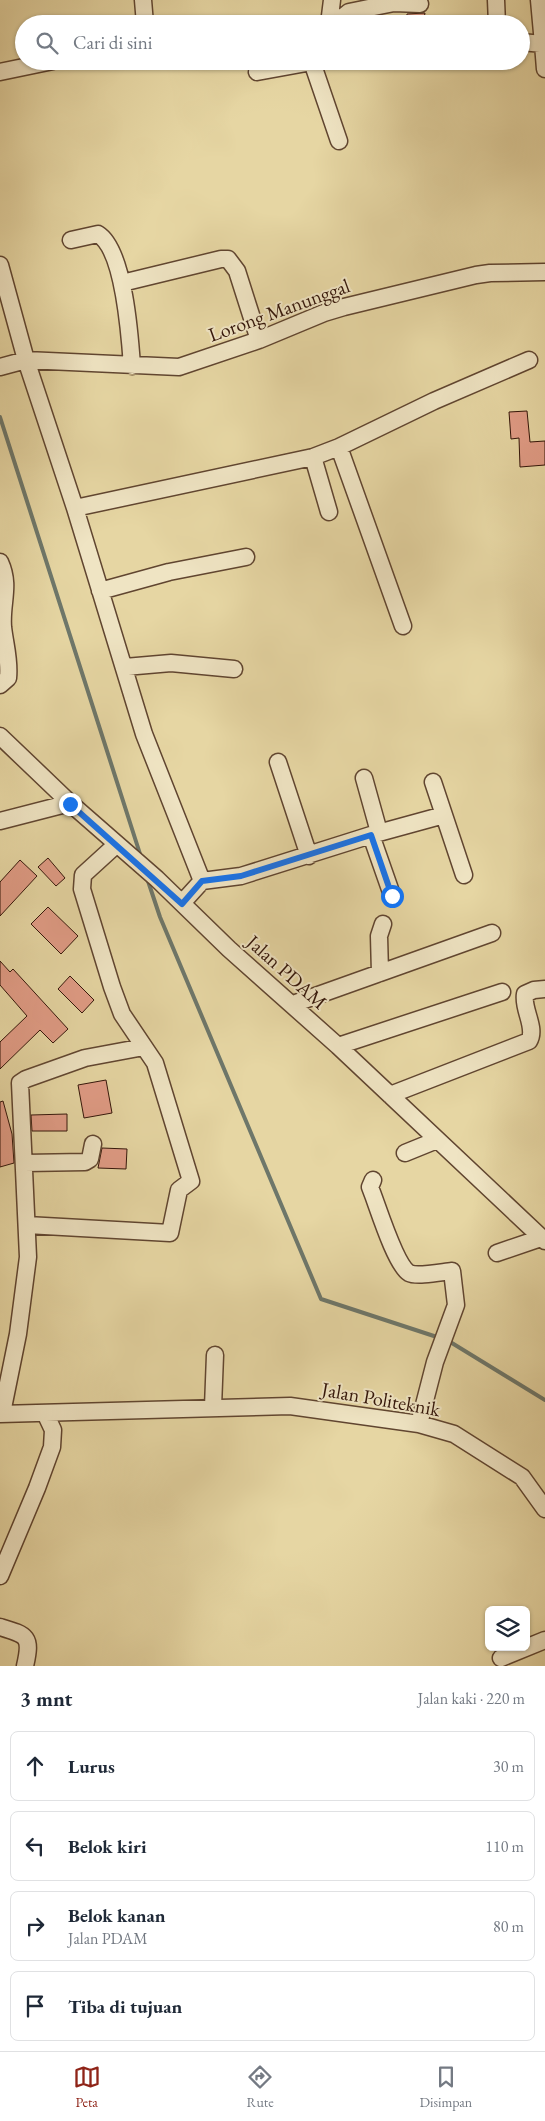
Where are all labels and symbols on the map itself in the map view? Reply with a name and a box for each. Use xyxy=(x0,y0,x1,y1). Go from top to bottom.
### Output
street label: Lorong Manunggal xyxy=(205,272,354,348)
route end xyxy=(59,793,82,816)
route start xyxy=(381,885,404,908)
street label: Jalan PDAM xyxy=(240,928,333,1015)
street label: Jalan Politeknik xyxy=(318,1375,443,1422)

